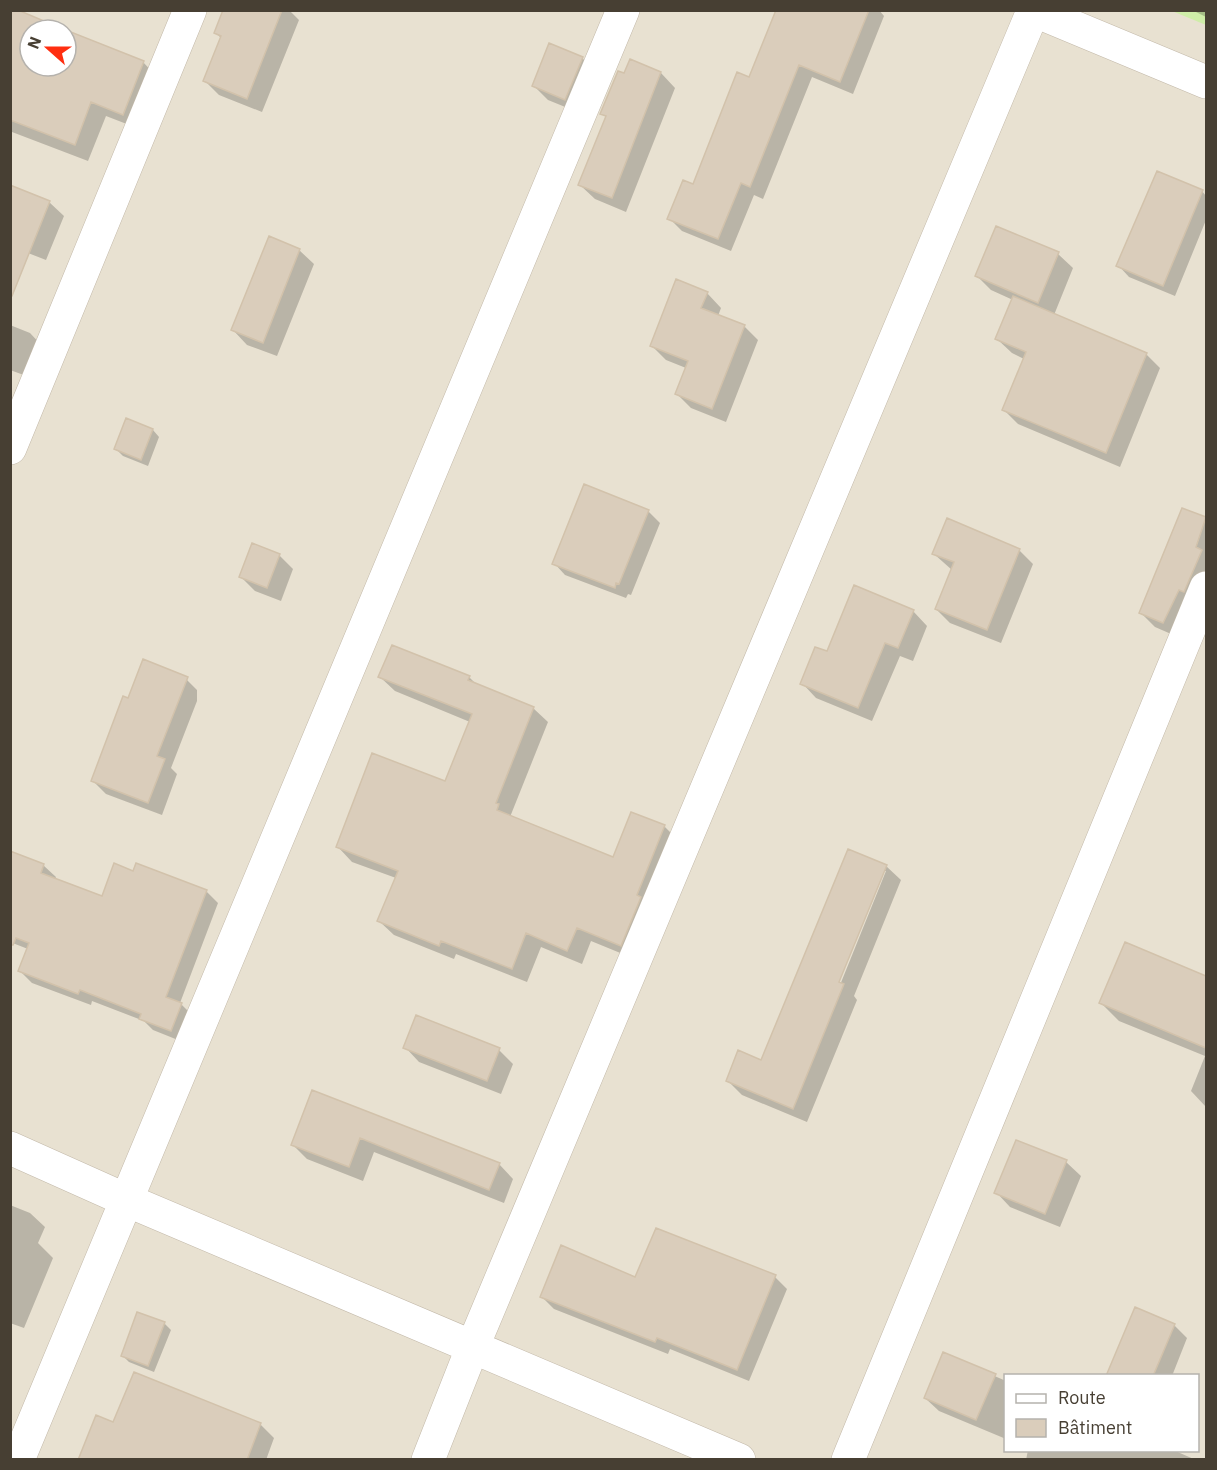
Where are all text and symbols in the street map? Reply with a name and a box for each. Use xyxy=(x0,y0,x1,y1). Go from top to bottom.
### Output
north arrow xyxy=(18,18,78,78)
text: N xyxy=(23,34,45,52)
legend xyxy=(1004,1374,1199,1452)
text: Route xyxy=(1058,1386,1106,1409)
text: Bâtiment xyxy=(1058,1416,1132,1439)

